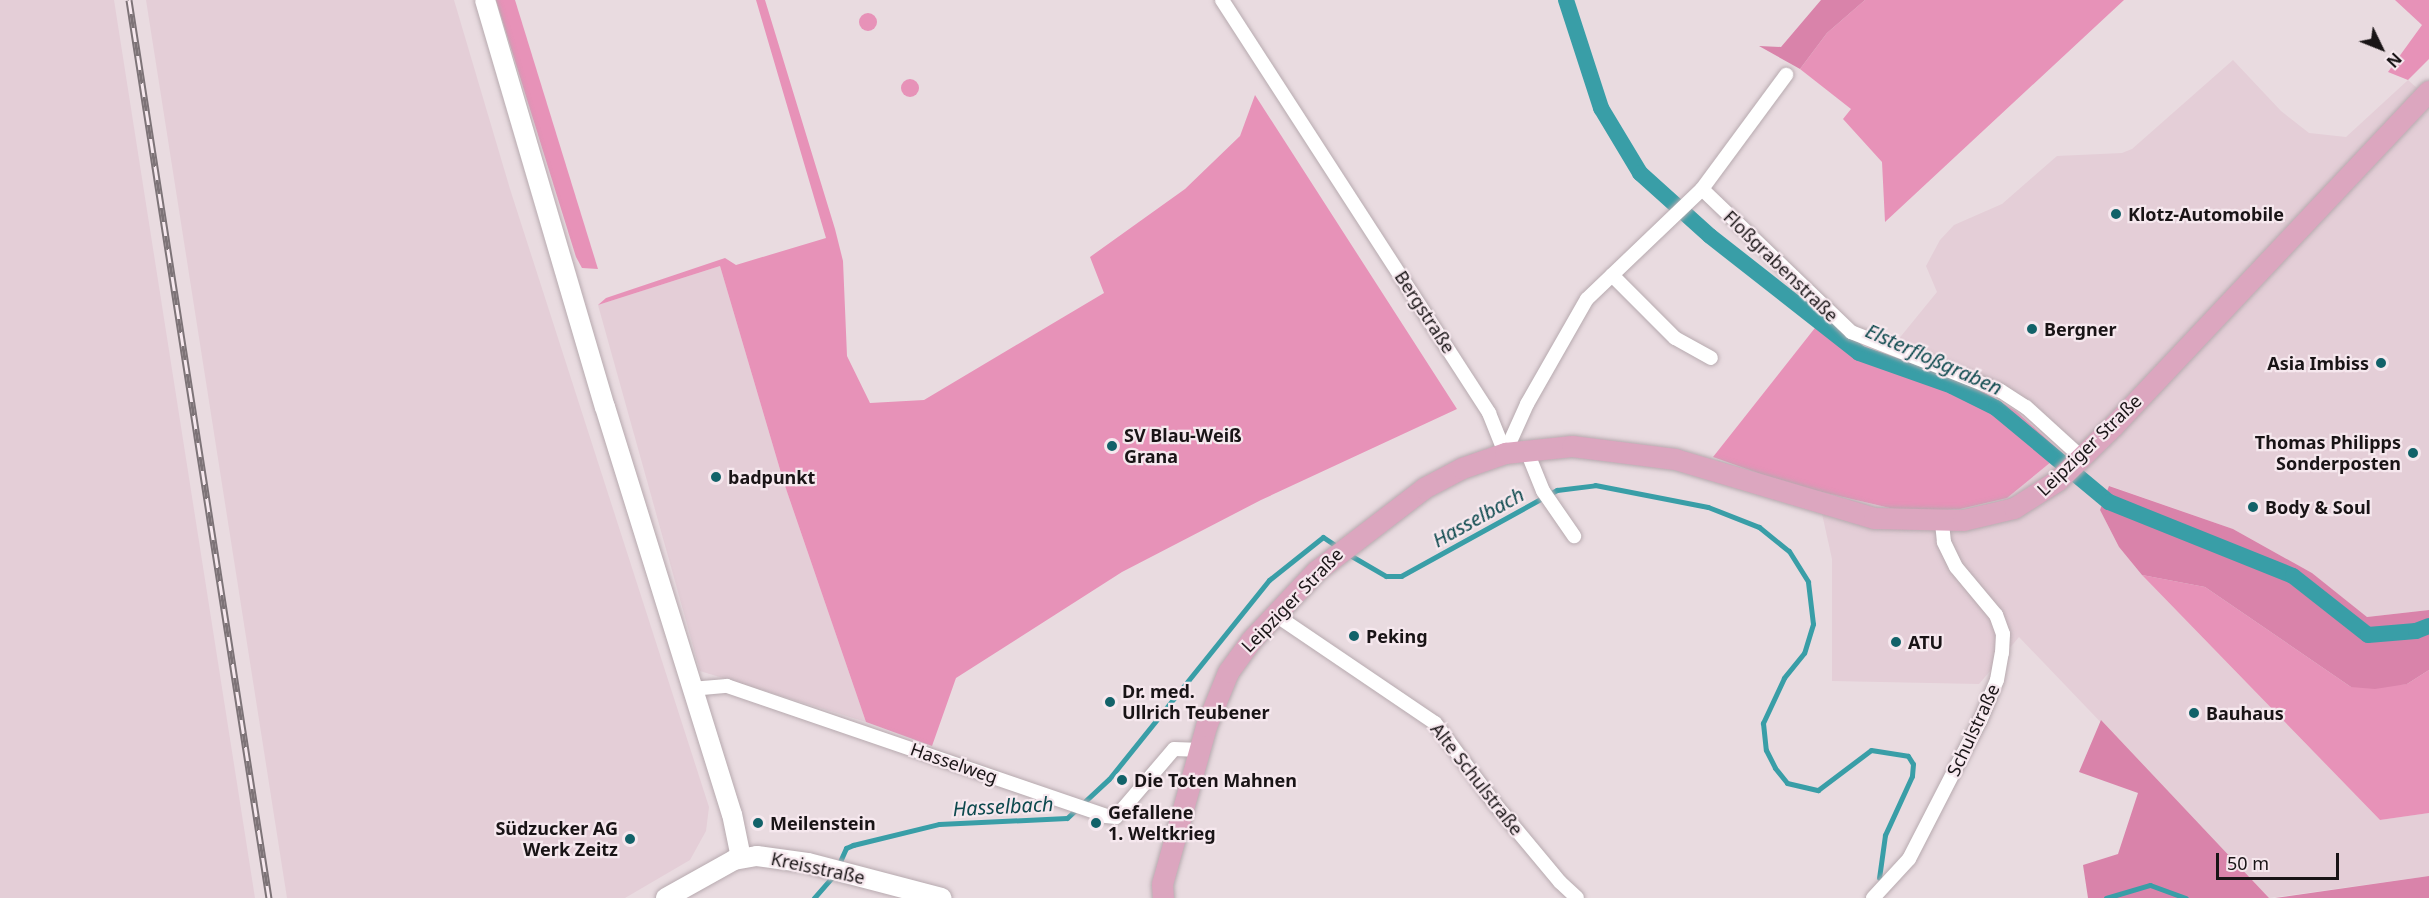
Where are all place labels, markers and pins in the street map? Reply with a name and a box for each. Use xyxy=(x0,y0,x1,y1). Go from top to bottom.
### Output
place label: Klotz-Automobile xyxy=(2128,203,2284,225)
marker: Klotz-Automobile xyxy=(2109,207,2123,221)
place label: Bergner xyxy=(2044,318,2116,340)
marker: Bergner xyxy=(2025,322,2039,336)
place label: Asia Imbiss xyxy=(2267,352,2369,374)
marker: Asia Imbiss xyxy=(2374,356,2388,370)
place label: SV Blau-Weiß Grana xyxy=(1124,425,1242,468)
place label: Thomas Philipps Sonderposten xyxy=(2255,432,2401,474)
marker: SV Blau-Weiß Grana xyxy=(1105,439,1119,453)
marker: Thomas Philipps Sonderposten xyxy=(2406,446,2420,460)
place label: badpunkt xyxy=(728,466,815,488)
marker: badpunkt xyxy=(709,470,723,484)
place label: Body & Soul xyxy=(2265,496,2371,518)
marker: Body & Soul xyxy=(2246,500,2260,514)
place label: Peking xyxy=(1366,625,1428,647)
marker: Peking xyxy=(1347,629,1361,643)
place label: ATU xyxy=(1908,631,1943,653)
marker: ATU xyxy=(1889,635,1903,649)
place label: Dr. med. Ullrich Teubener xyxy=(1122,681,1270,724)
marker: Dr. med. Ullrich Teubener xyxy=(1103,695,1117,709)
place label: Bauhaus xyxy=(2206,702,2284,724)
marker: Bauhaus xyxy=(2187,706,2201,720)
place label: Die Toten Mahnen xyxy=(1134,769,1297,791)
marker: Die Toten Mahnen xyxy=(1115,773,1129,787)
place label: Gefallene 1. Weltkrieg xyxy=(1108,802,1216,844)
place label: Meilenstein xyxy=(770,812,876,834)
marker: Meilenstein xyxy=(751,816,765,830)
marker: Gefallene 1. Weltkrieg xyxy=(1089,816,1103,830)
place label: Südzucker AG Werk Zeitz xyxy=(495,818,618,860)
marker: Südzucker AG Werk Zeitz xyxy=(623,832,637,846)

